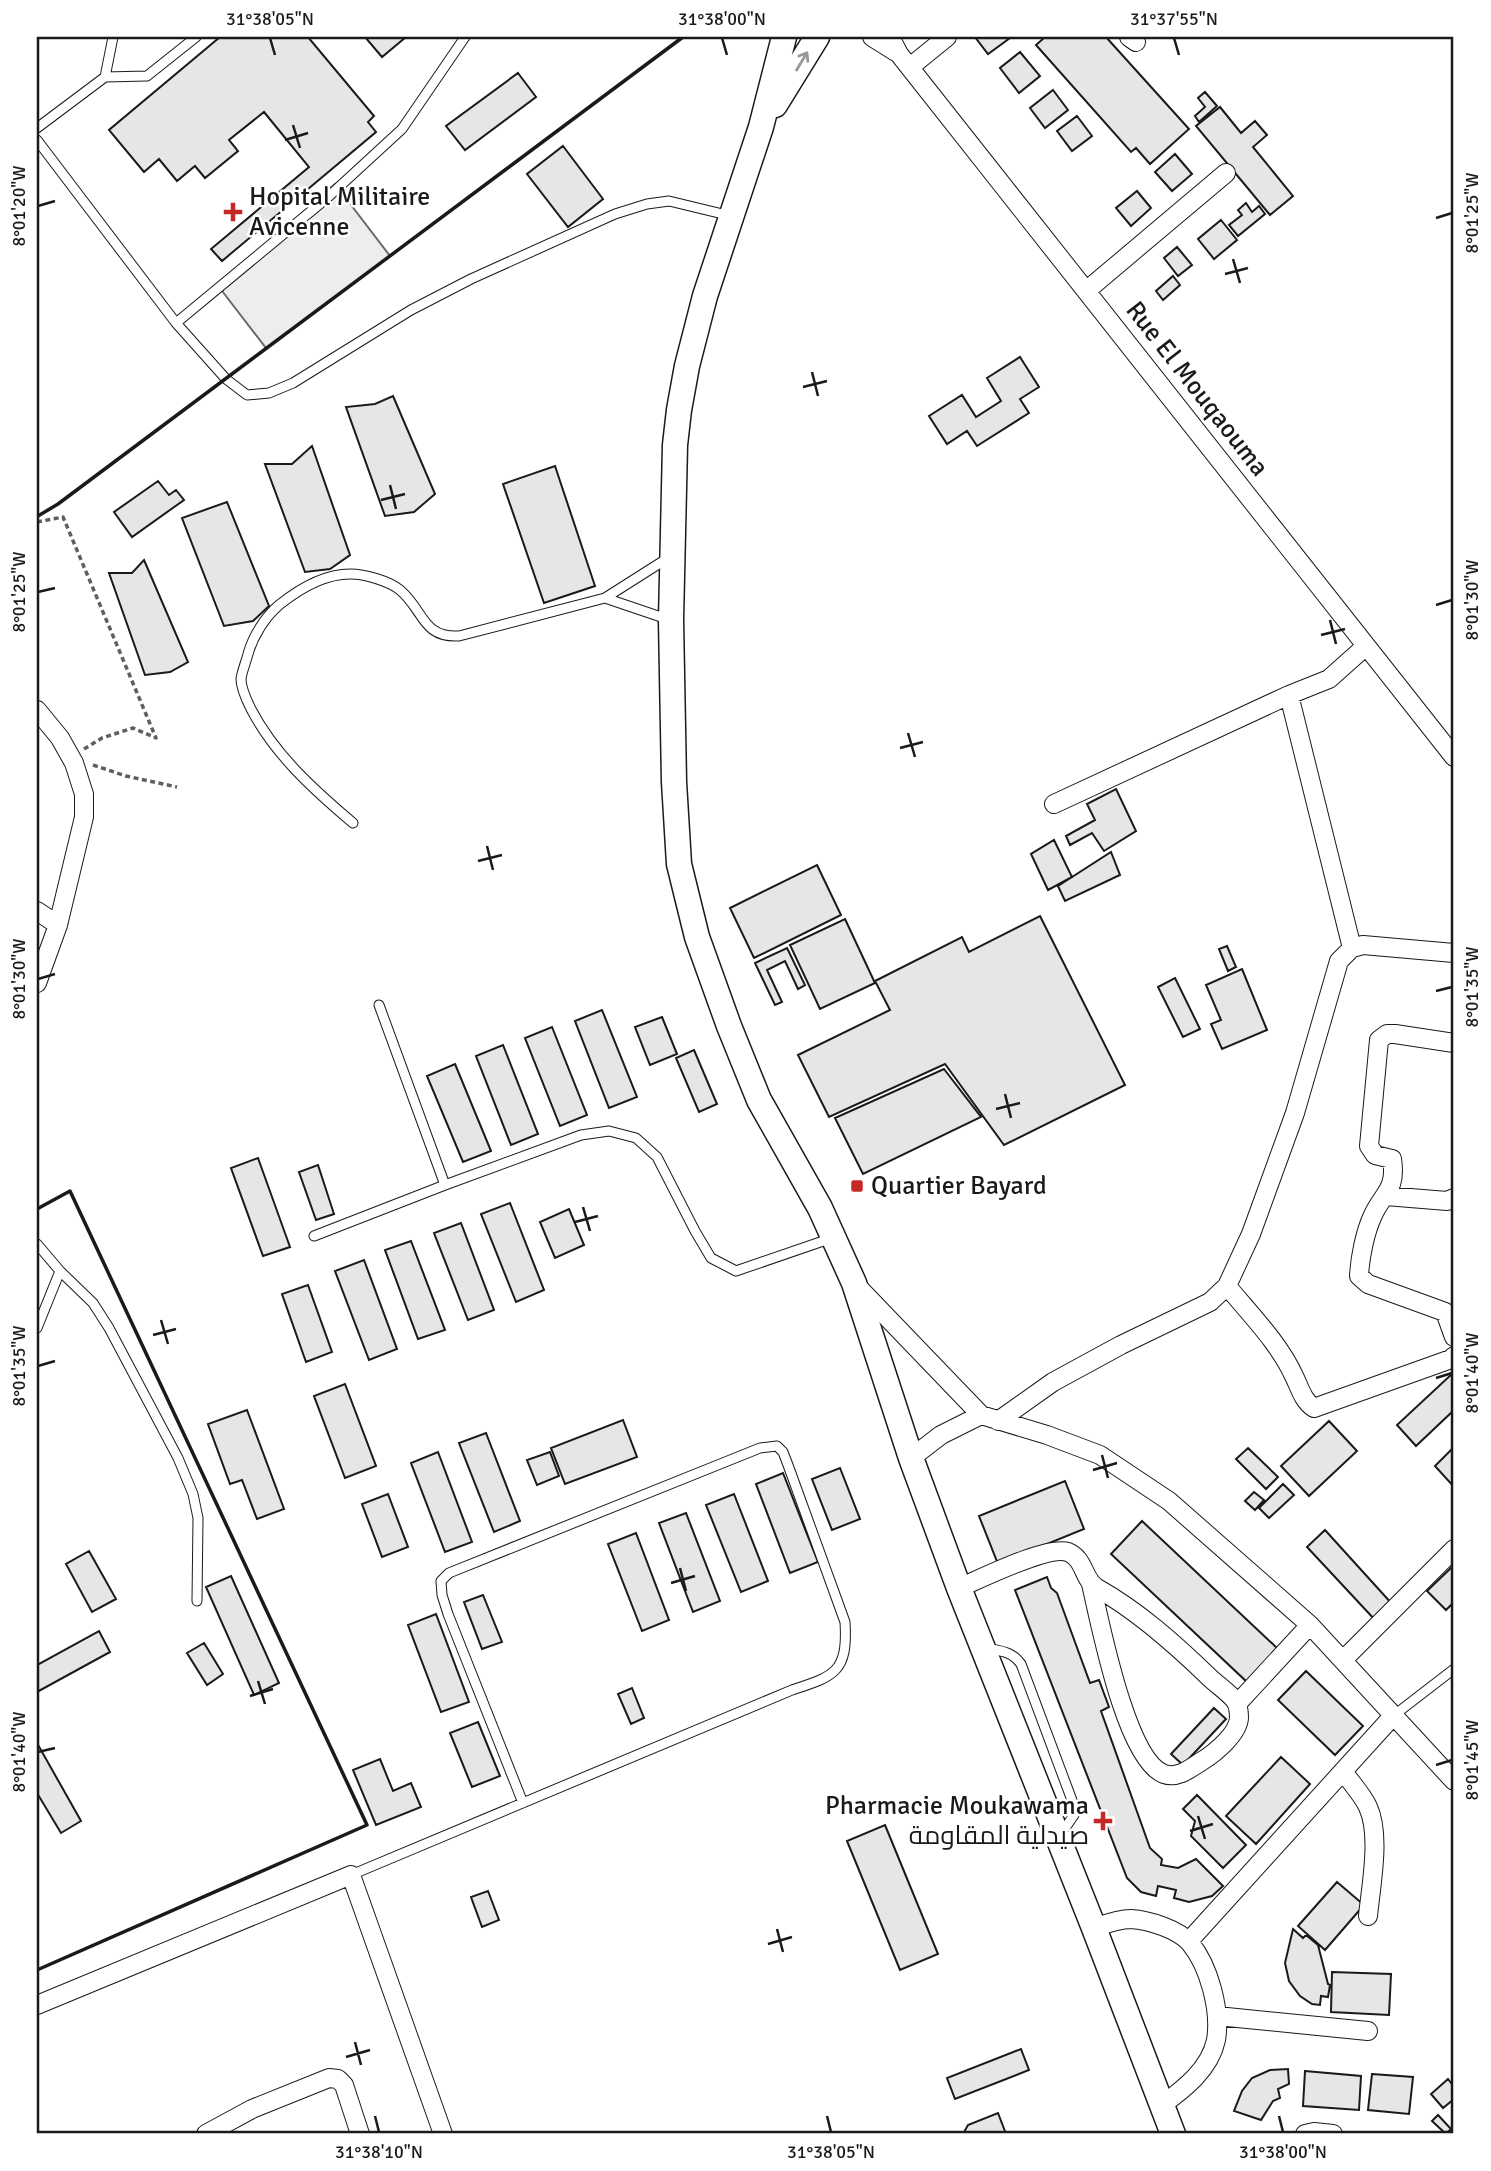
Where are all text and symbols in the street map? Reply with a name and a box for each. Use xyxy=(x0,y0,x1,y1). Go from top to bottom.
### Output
text: 31°38'05"N xyxy=(226,8,314,30)
text: 31°38'00"N xyxy=(678,8,766,30)
text: 31°37'55"N xyxy=(1130,8,1218,30)
one-way arrow xyxy=(795,51,809,71)
text: 8°01'20"W xyxy=(8,165,30,247)
text: 8°01'25"W xyxy=(1461,172,1483,254)
place label: Hopital Militaire Avicenne xyxy=(249,181,430,243)
marker: Hopital Militaire Avicenne xyxy=(223,202,243,222)
street label: Rue El Mouqaouma xyxy=(1119,295,1275,483)
text: 8°01'25"W xyxy=(8,551,30,633)
text: 8°01'30"W xyxy=(1461,559,1483,641)
text: 8°01'30"W xyxy=(8,938,30,1020)
text: 8°01'35"W xyxy=(1461,946,1483,1028)
place label: Quartier Bayard xyxy=(871,1170,1047,1202)
marker: Quartier Bayard xyxy=(849,1178,865,1194)
text: 8°01'35"W xyxy=(8,1325,30,1407)
text: 8°01'40"W xyxy=(1461,1332,1483,1414)
text: 8°01'40"W xyxy=(8,1711,30,1793)
text: 8°01'45"W xyxy=(1461,1719,1483,1801)
place label: Pharmacie Moukawama صيدلية المقاومة xyxy=(825,1790,1089,1852)
marker: Pharmacie Moukawama صيدلية المقاومة xyxy=(1095,1813,1111,1829)
text: 31°38'10"N xyxy=(335,2141,423,2163)
text: 31°38'05"N xyxy=(787,2141,875,2163)
text: 31°38'00"N xyxy=(1239,2141,1327,2163)

